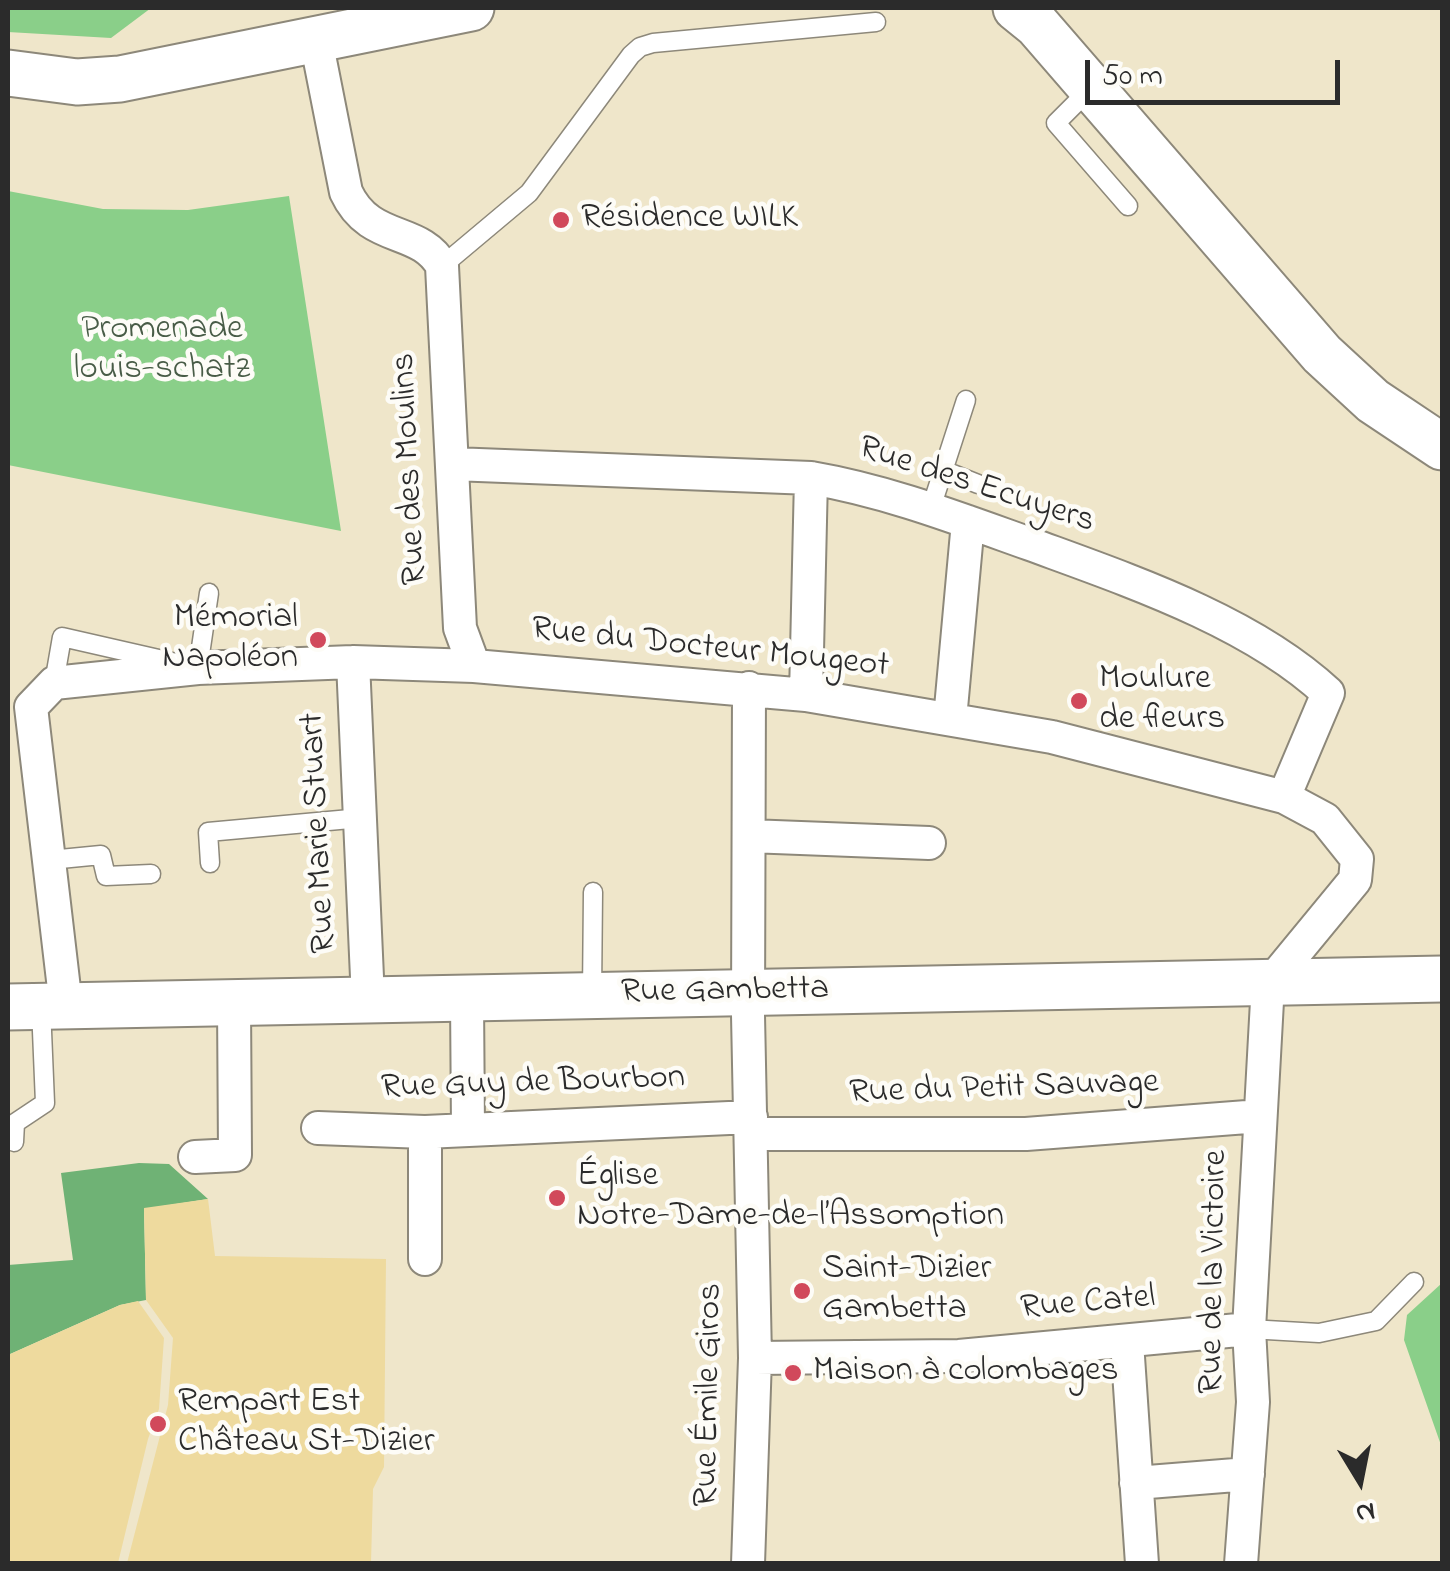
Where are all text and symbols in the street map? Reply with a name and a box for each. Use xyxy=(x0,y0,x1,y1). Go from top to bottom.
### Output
scale bar xyxy=(1090,40,1345,102)
text: 50 m xyxy=(1102,55,1163,99)
place label: Résidence WILK xyxy=(581,199,798,241)
marker: Résidence WILK xyxy=(550,209,572,231)
park label: Promenade louis-schatz xyxy=(74,310,250,392)
street label: Rue des Moulins xyxy=(385,352,439,586)
street label: Rue des Ecuyers xyxy=(852,429,1100,545)
place label: Mémorial Napoléon xyxy=(162,599,298,681)
street label: Rue du Docteur Mougeot xyxy=(529,610,891,690)
marker: Mémorial Napoléon xyxy=(307,629,329,651)
place label: Moulure de fleurs xyxy=(1099,660,1225,742)
marker: Moulure de fleurs xyxy=(1068,690,1090,712)
street label: Rue Marie Stuart xyxy=(294,712,348,954)
street label: Rue Gambetta xyxy=(621,970,829,1016)
street label: Rue Guy de Bourbon xyxy=(380,1059,686,1111)
street label: Rue du Petit Sauvage xyxy=(849,1064,1159,1116)
street label: Rue de la Victoire xyxy=(1193,1150,1239,1394)
place label: Église Notre-Dame-de-l’Assomption xyxy=(577,1157,1004,1239)
marker: Église Notre-Dame-de-l’Assomption xyxy=(546,1187,568,1209)
place label: Saint-Dizier Gambetta xyxy=(822,1250,991,1332)
street label: Rue Catel xyxy=(1019,1278,1157,1332)
marker: Saint-Dizier Gambetta xyxy=(791,1280,813,1302)
street label: Rue Émile Giros xyxy=(688,1283,734,1507)
place label: Maison à colombages xyxy=(813,1352,1118,1394)
marker: Maison à colombages xyxy=(782,1362,804,1384)
place label: Rempart Est Château St-Dizier xyxy=(178,1383,435,1465)
marker: Rempart Est Château St-Dizier xyxy=(147,1413,169,1435)
north arrow xyxy=(1310,1431,1410,1531)
text: N xyxy=(1352,1489,1378,1533)

